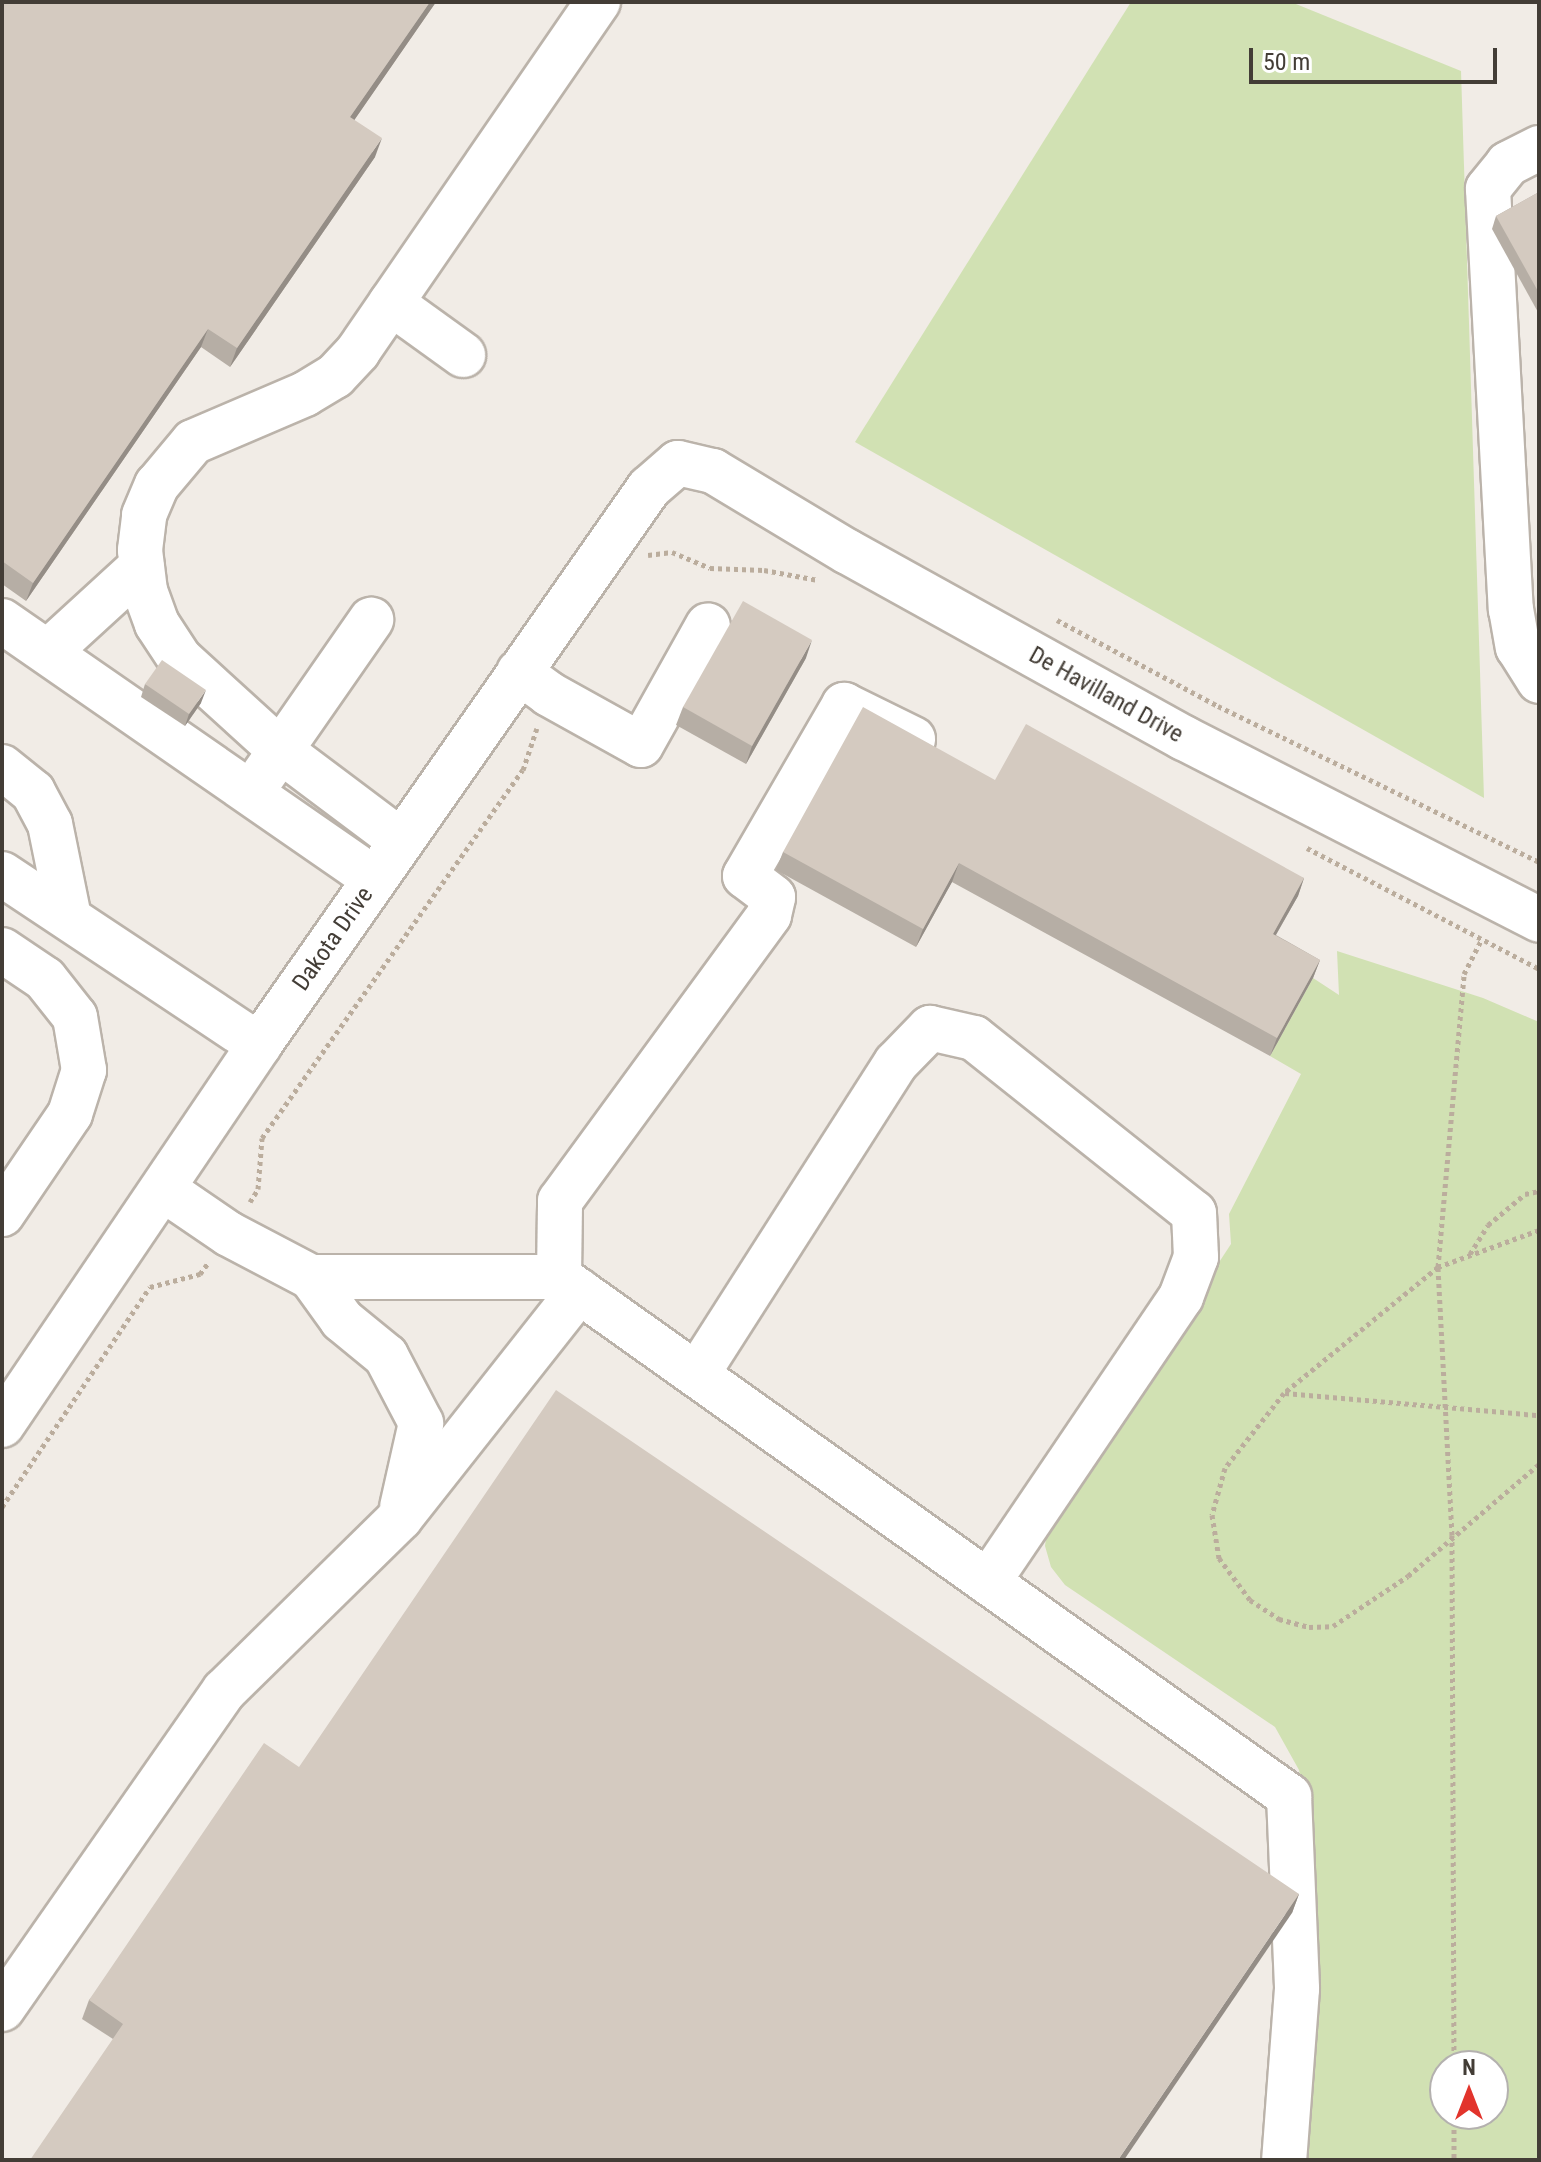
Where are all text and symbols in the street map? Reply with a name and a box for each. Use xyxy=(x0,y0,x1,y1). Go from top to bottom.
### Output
scale bar xyxy=(1253,32,1501,82)
text: 50 m xyxy=(1263,48,1310,76)
street label: De Havilland Drive xyxy=(1024,641,1188,749)
street label: Dakota Drive xyxy=(287,882,379,996)
north arrow xyxy=(1429,2050,1509,2130)
text: N xyxy=(1462,2055,1476,2080)

